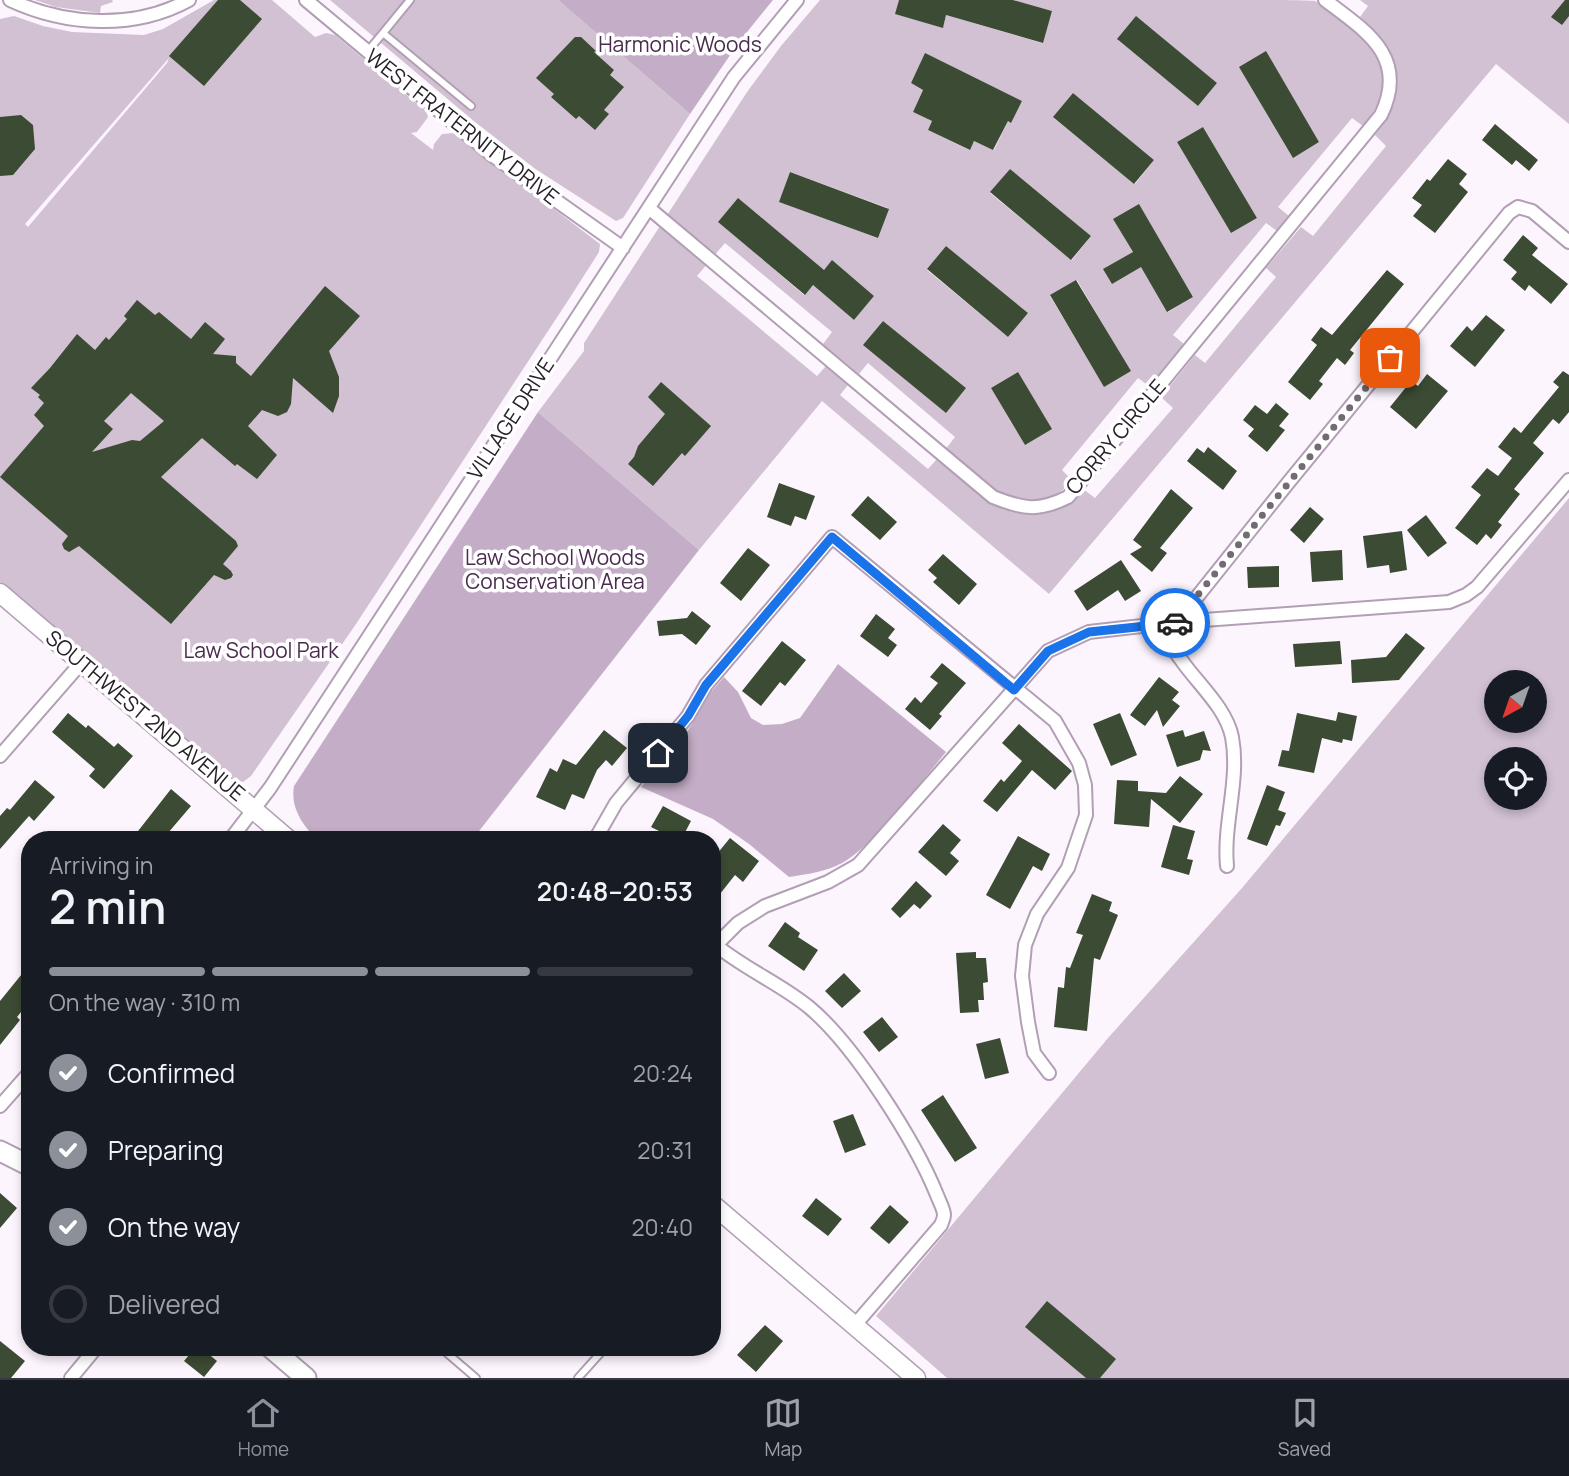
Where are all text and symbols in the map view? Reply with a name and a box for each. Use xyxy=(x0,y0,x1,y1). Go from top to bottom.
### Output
park label: Harmonic Woods xyxy=(598,30,762,58)
street label: WEST FRATERNITY DRIVE xyxy=(360,42,565,211)
pin xyxy=(1360,328,1420,388)
icon: bag xyxy=(1371,339,1409,377)
street label: VILLAGE DRIVE xyxy=(460,352,560,485)
street label: CORRY CIRCLE xyxy=(1059,373,1172,500)
park label: Law School Woods Conservation Area xyxy=(465,543,645,595)
courier xyxy=(1140,588,1210,658)
icon: car xyxy=(1156,604,1194,642)
street label: SOUTHWEST 2ND AVENUE xyxy=(40,623,251,807)
park label: Law School Park xyxy=(183,636,339,664)
north arrow xyxy=(1484,670,1547,733)
map controls xyxy=(1484,670,1547,810)
pin xyxy=(628,723,688,783)
icon: home xyxy=(639,734,677,772)
button: locate xyxy=(1484,747,1547,810)
text: Arriving in xyxy=(49,849,154,881)
text: 20:48–20:53 xyxy=(537,873,693,909)
text: 2 min xyxy=(49,875,166,938)
text: On the way · 310 m xyxy=(49,986,240,1018)
icon: check xyxy=(49,1054,87,1092)
text: Confirmed xyxy=(108,1055,235,1091)
text: 20:24 xyxy=(633,1057,693,1089)
icon: check xyxy=(49,1131,87,1169)
text: Preparing xyxy=(108,1132,224,1168)
text: 20:31 xyxy=(637,1134,693,1166)
icon: check xyxy=(49,1208,87,1246)
text: On the way xyxy=(108,1209,240,1245)
text: 20:40 xyxy=(631,1211,693,1243)
text: Delivered xyxy=(108,1286,220,1322)
tab: Home xyxy=(238,1394,289,1462)
tab: Map xyxy=(764,1394,802,1462)
tab: Saved xyxy=(1278,1394,1331,1462)

